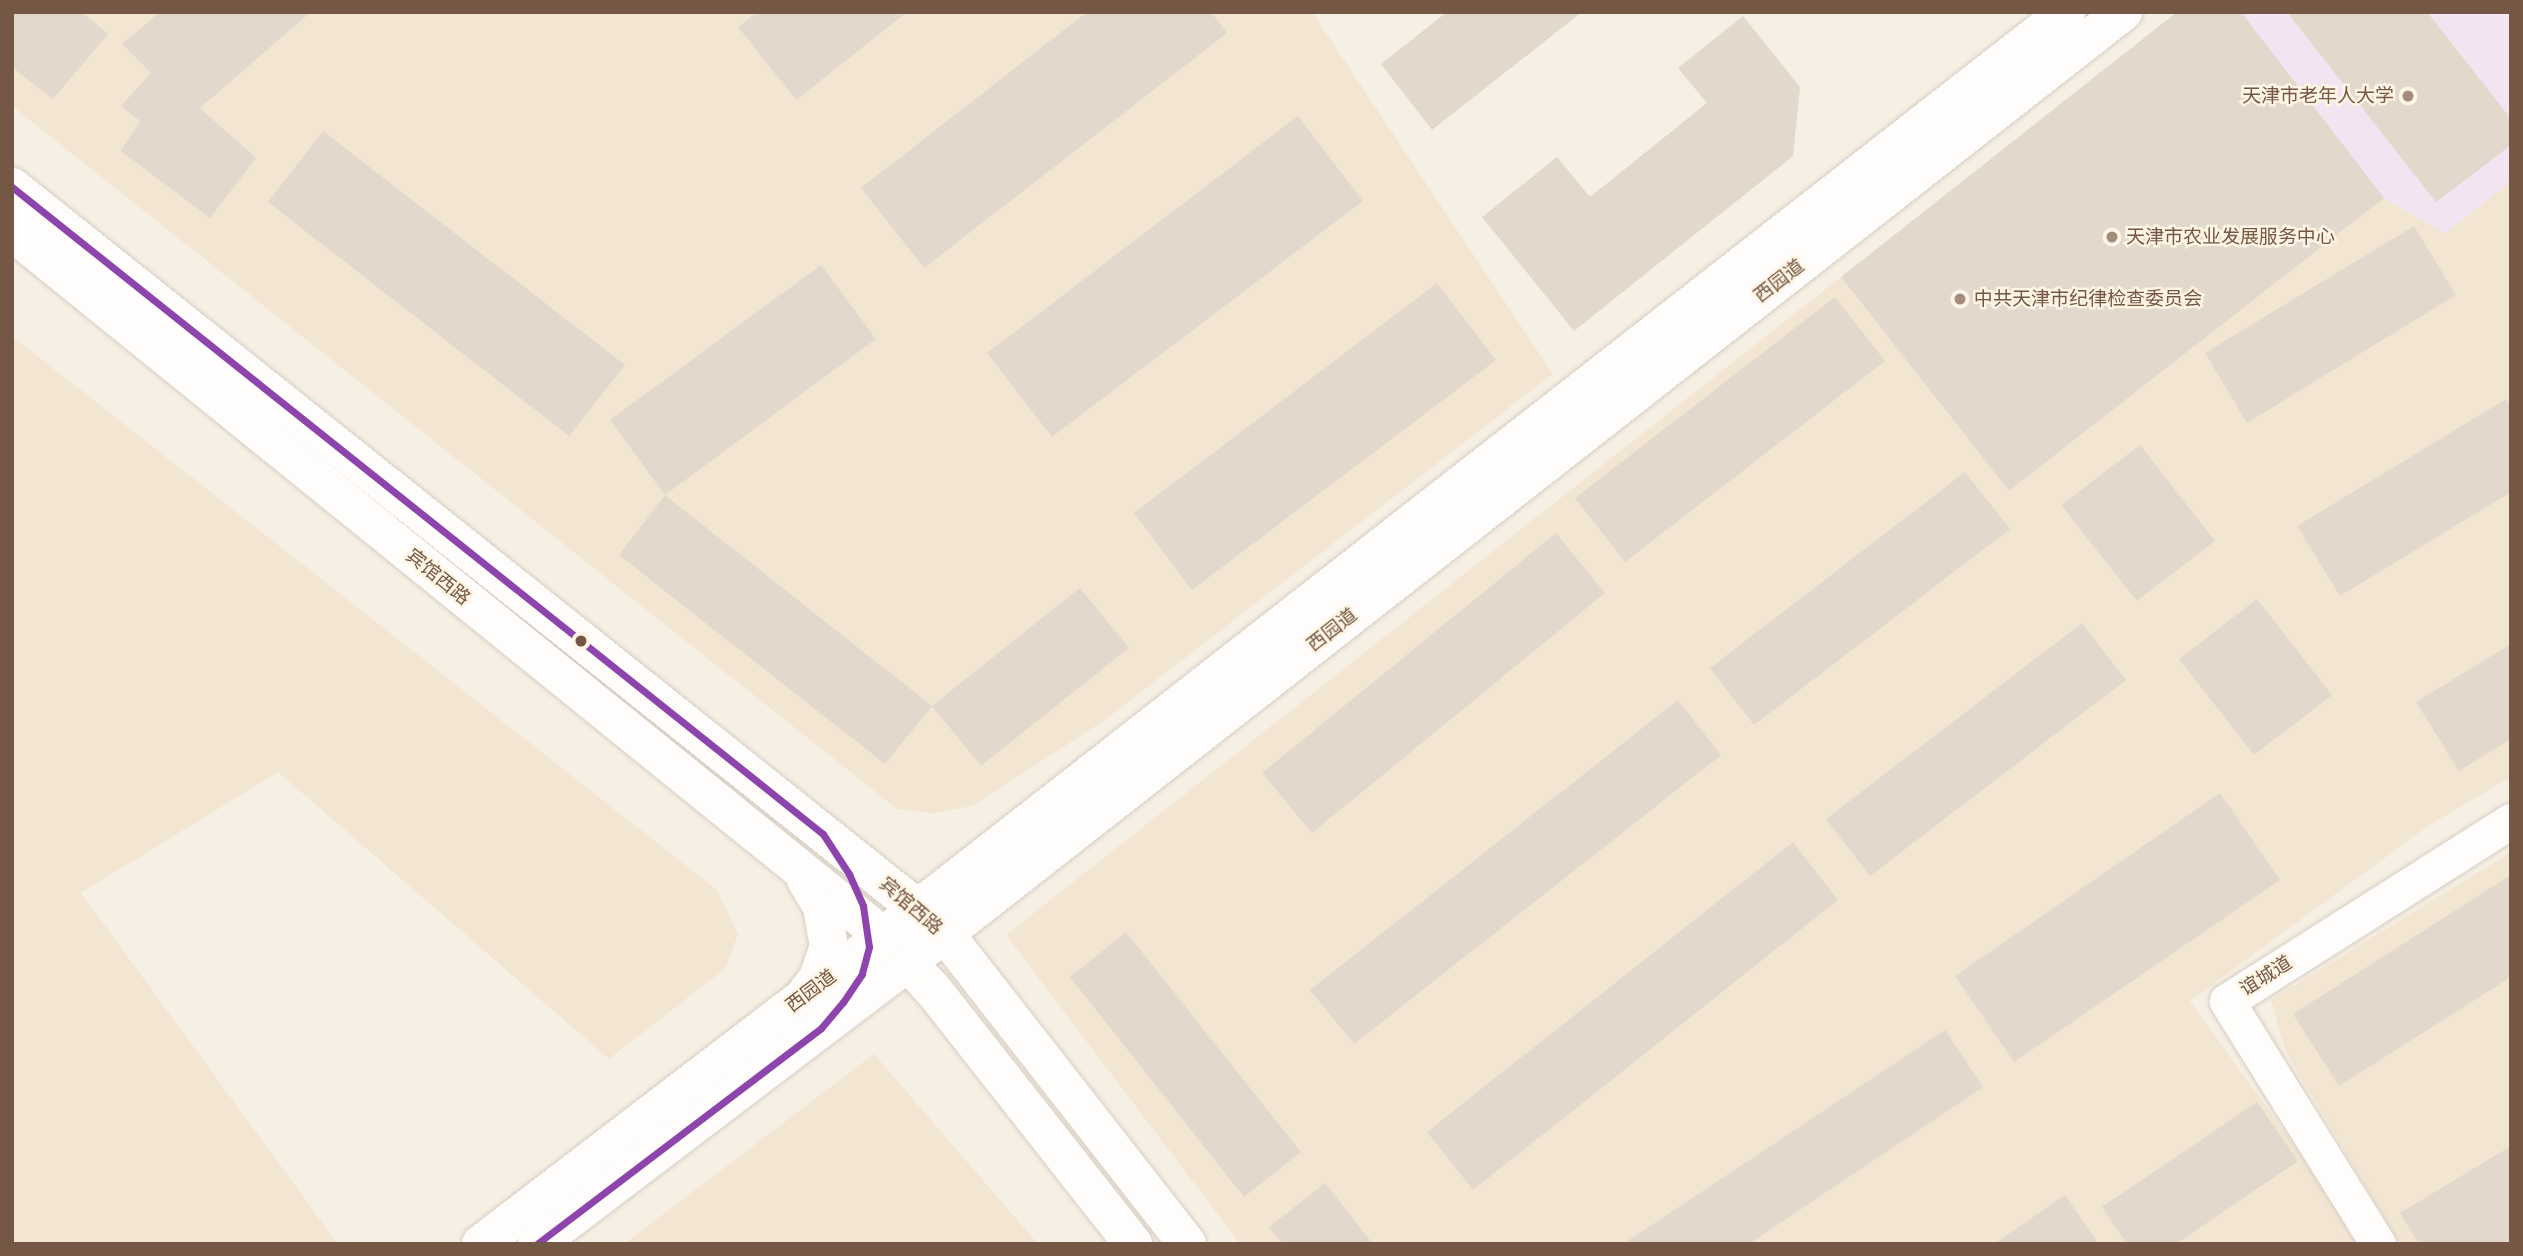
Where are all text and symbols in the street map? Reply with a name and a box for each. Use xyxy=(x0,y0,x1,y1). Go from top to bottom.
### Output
place label: 天津市老年人大学 xyxy=(2242,85,2394,107)
marker: 天津市老年人大学 xyxy=(2400,88,2416,104)
place label: 天津市农业发展服务中心 xyxy=(2126,226,2335,248)
marker: 天津市农业发展服务中心 xyxy=(2104,229,2120,245)
street label: 西园道 xyxy=(1750,254,1808,308)
place label: 中共天津市纪律检查委员会 xyxy=(1974,288,2202,310)
marker: 中共天津市纪律检查委员会 xyxy=(1952,291,1968,307)
street label: 宾馆西路 xyxy=(401,544,475,610)
street label: 西园道 xyxy=(1303,603,1361,657)
unlabelled marker xyxy=(574,634,588,648)
street label: 宾馆西路 xyxy=(875,872,947,940)
street label: 谊城道 xyxy=(2236,951,2296,1001)
street label: 西园道 xyxy=(781,965,841,1017)

